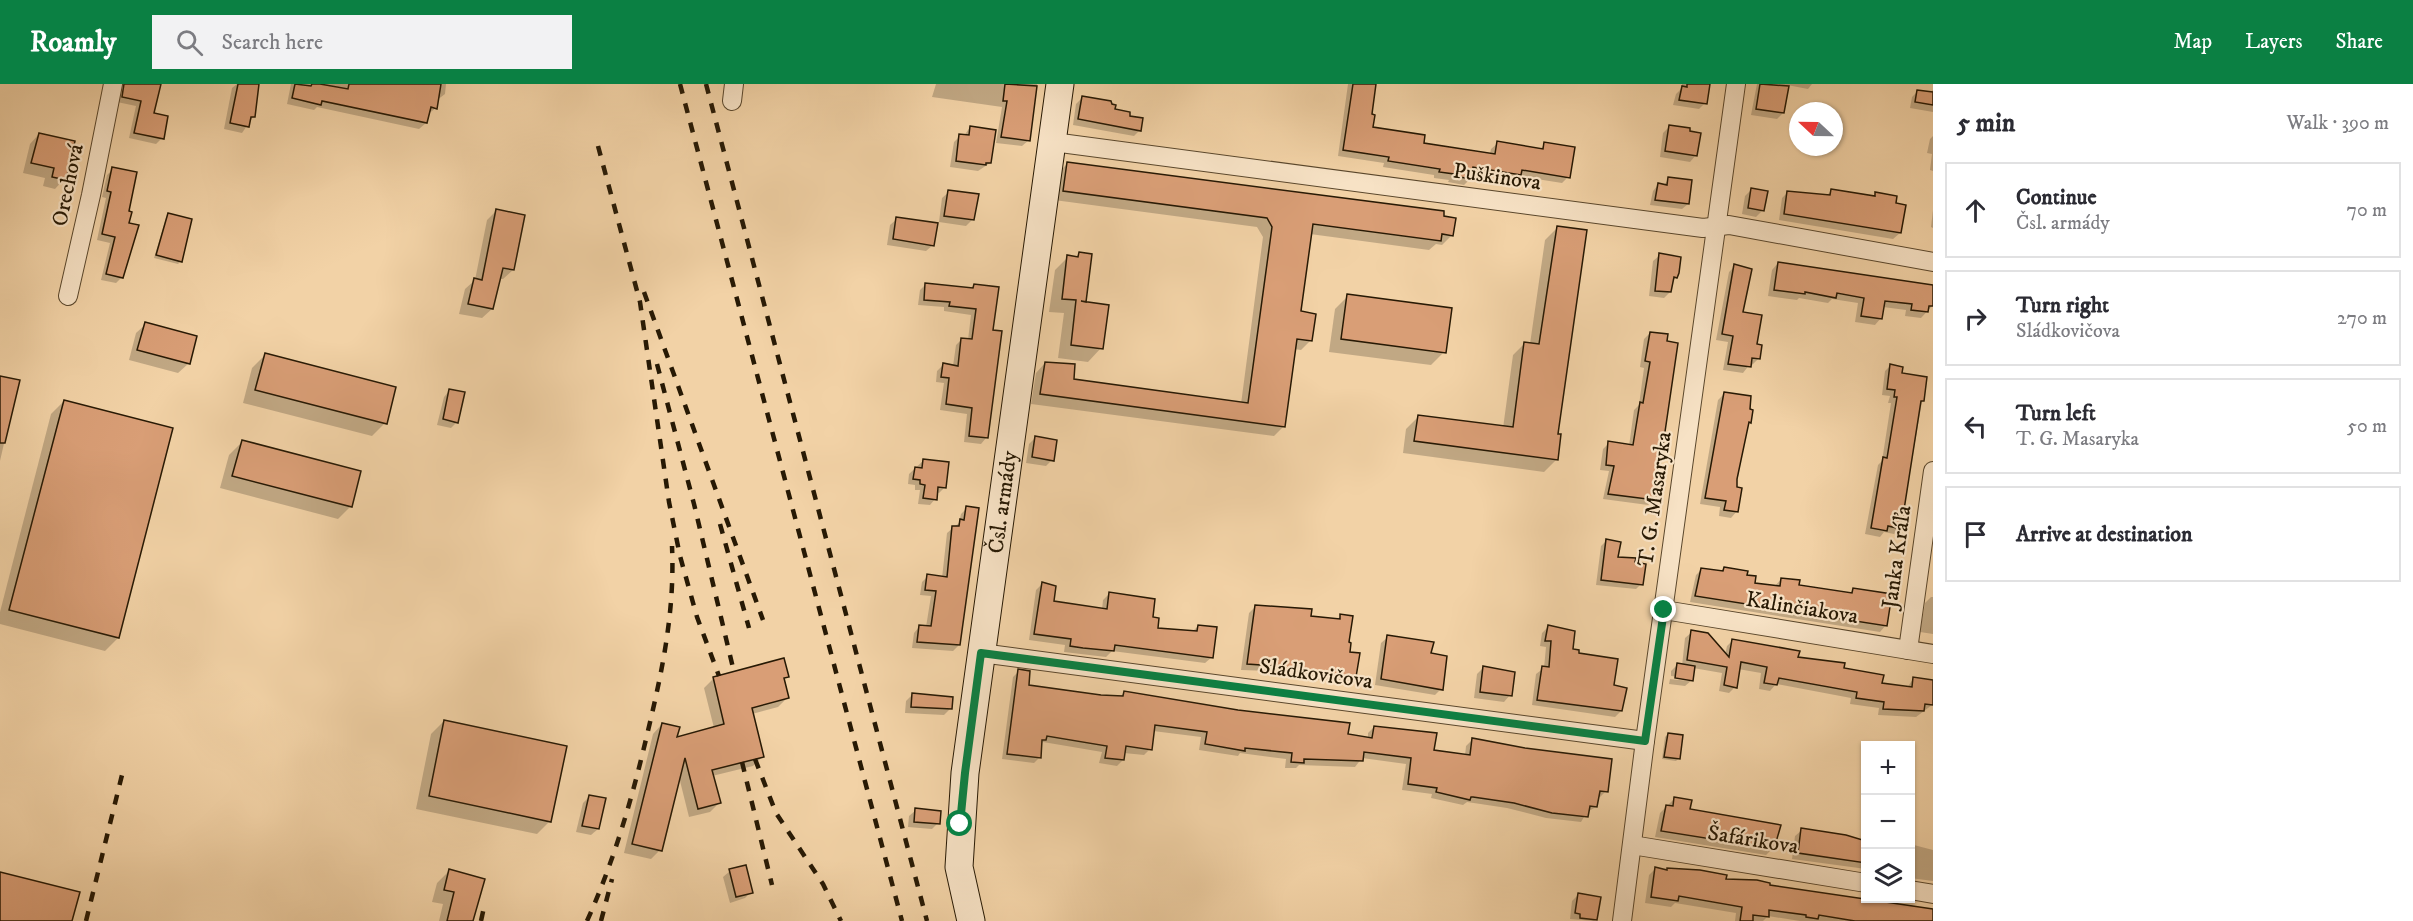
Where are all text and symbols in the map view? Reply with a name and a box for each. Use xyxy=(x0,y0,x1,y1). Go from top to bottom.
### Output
search box xyxy=(152,15,572,69)
text: Roamly xyxy=(30,25,116,60)
icon: search xyxy=(173,26,206,59)
text: Search here xyxy=(221,29,323,56)
text: Map xyxy=(2173,29,2212,55)
text: Layers xyxy=(2245,29,2303,55)
text: Share xyxy=(2336,29,2383,55)
north arrow xyxy=(1789,102,1843,156)
text: 5 min xyxy=(1957,107,2015,140)
text: Walk · 390 m xyxy=(2287,111,2389,136)
street label: Orechová xyxy=(46,141,90,229)
street label: Puškinova xyxy=(1451,157,1543,197)
text: Continue xyxy=(2016,184,2097,211)
icon: ahead xyxy=(1959,194,1992,227)
text: 70 m xyxy=(2346,198,2387,223)
text: Čsl. armády xyxy=(2016,211,2110,236)
text: Turn right xyxy=(2016,292,2109,319)
icon: right xyxy=(1959,302,1992,335)
text: 270 m xyxy=(2337,306,2387,331)
text: Sládkovičova xyxy=(2016,319,2120,344)
text: Turn left xyxy=(2016,400,2096,427)
icon: left xyxy=(1959,410,1992,443)
text: 50 m xyxy=(2347,414,2387,439)
text: T. G. Masaryka xyxy=(2016,427,2139,452)
street label: T. G. Masaryka xyxy=(1632,429,1678,568)
street label: Čsl. armády xyxy=(981,449,1023,555)
street label: Janka Kráľa xyxy=(1876,503,1918,612)
icon: arrive xyxy=(1959,518,1992,551)
text: Arrive at destination xyxy=(2016,521,2193,548)
street label: Kalinčiakova xyxy=(1744,586,1861,630)
route end xyxy=(1650,596,1676,622)
street label: Sládkovičova xyxy=(1257,653,1375,695)
map controls xyxy=(1861,741,1915,903)
button: + xyxy=(1861,741,1915,795)
button: − xyxy=(1861,795,1915,849)
route start xyxy=(946,810,972,836)
street label: Šafárikova xyxy=(1706,819,1801,861)
button: layers xyxy=(1861,849,1915,903)

